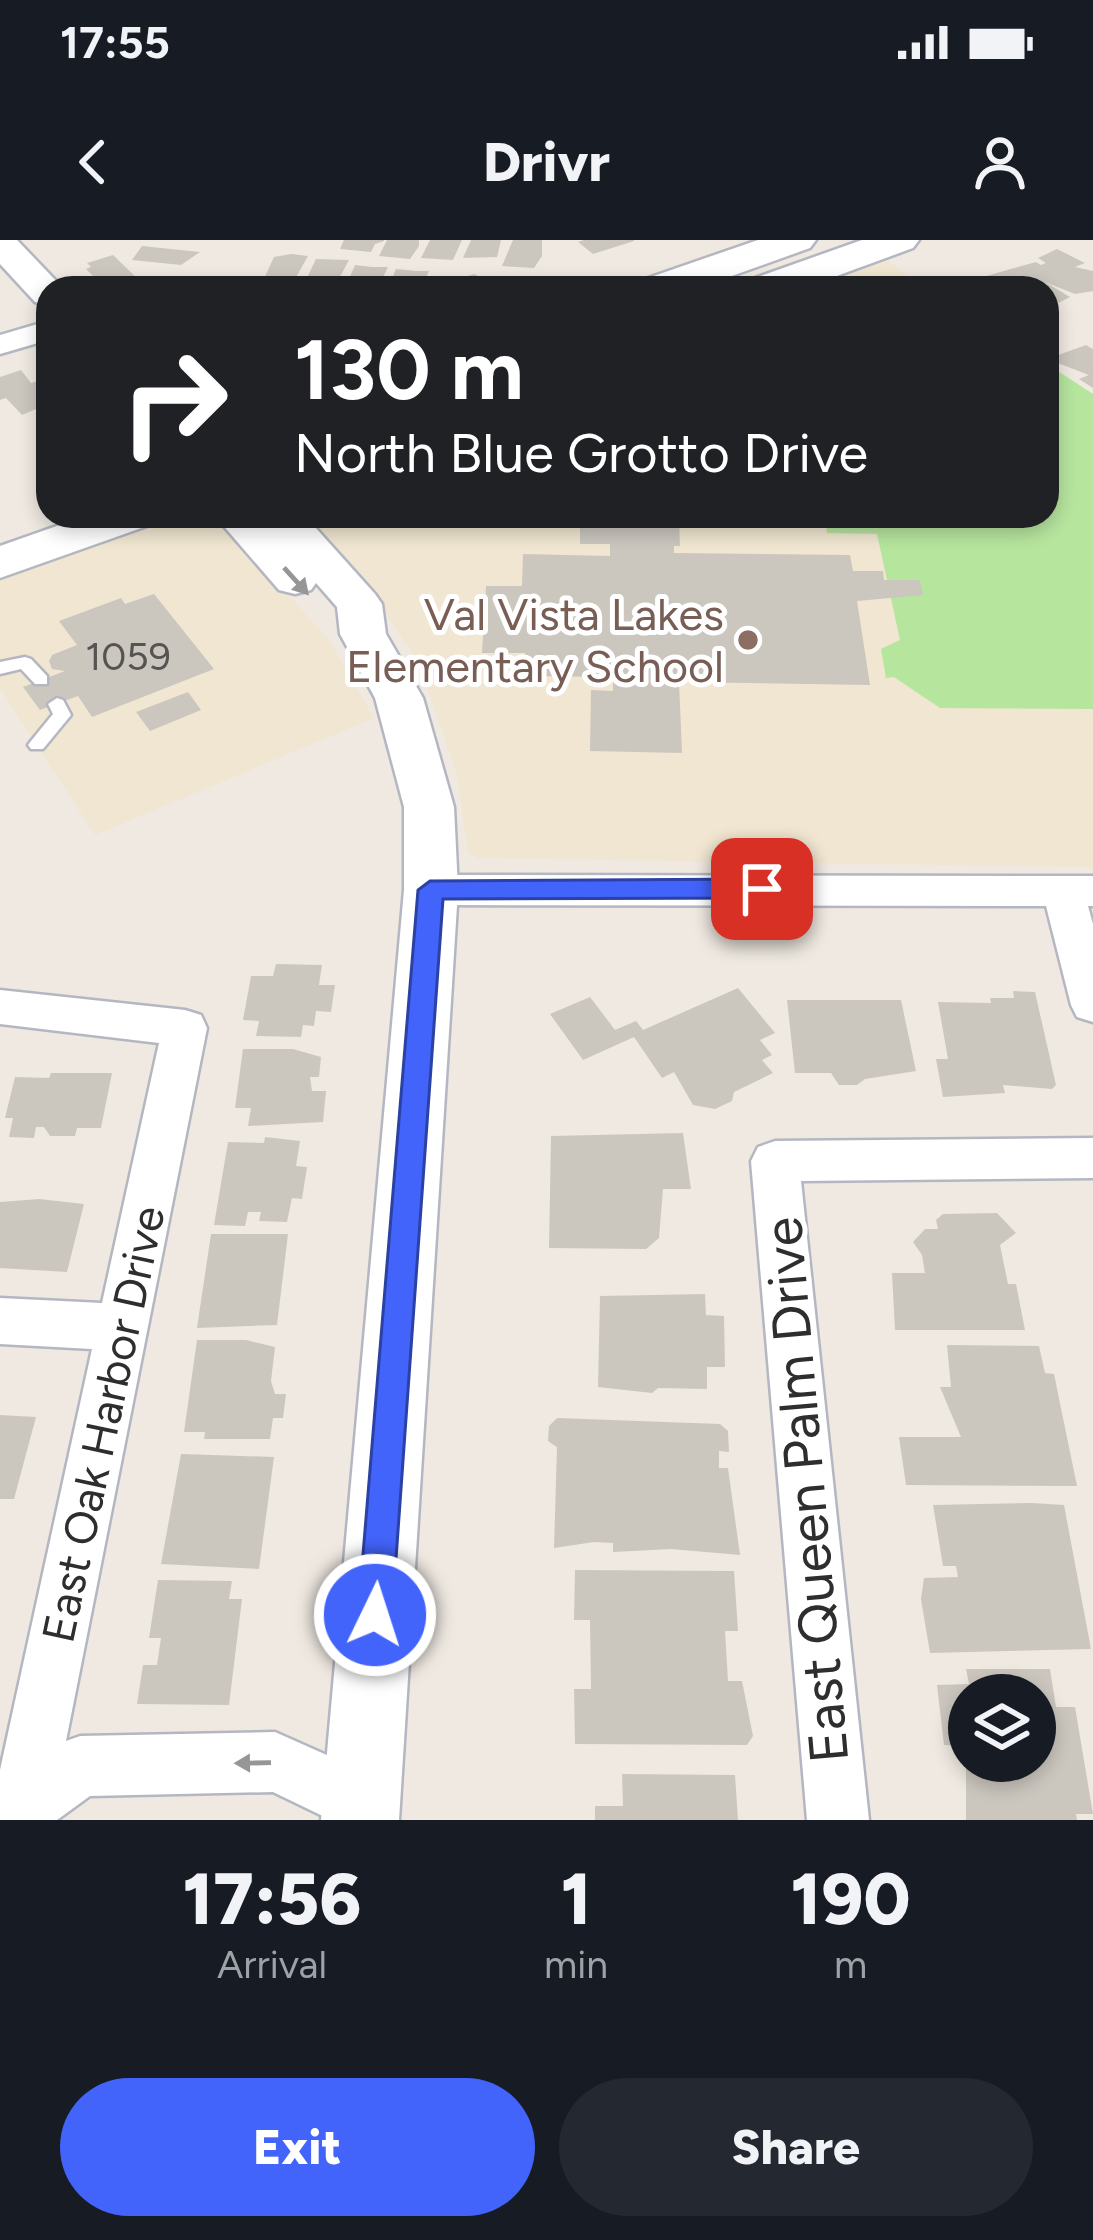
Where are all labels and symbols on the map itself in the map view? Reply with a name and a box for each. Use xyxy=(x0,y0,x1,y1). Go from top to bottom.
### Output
one-way arrow xyxy=(282,566,309,595)
place label: Val Vista Lakes Elementary School xyxy=(346,587,724,693)
marker: Val Vista Lakes Elementary School xyxy=(735,627,761,653)
house number: 1059 xyxy=(85,633,171,680)
pin xyxy=(711,838,813,940)
street label: East Oak Harbor Drive xyxy=(30,1201,176,1647)
street label: East Queen Palm Drive xyxy=(750,1214,862,1766)
position arrow xyxy=(312,1552,438,1678)
one-way arrow xyxy=(233,1753,271,1772)

